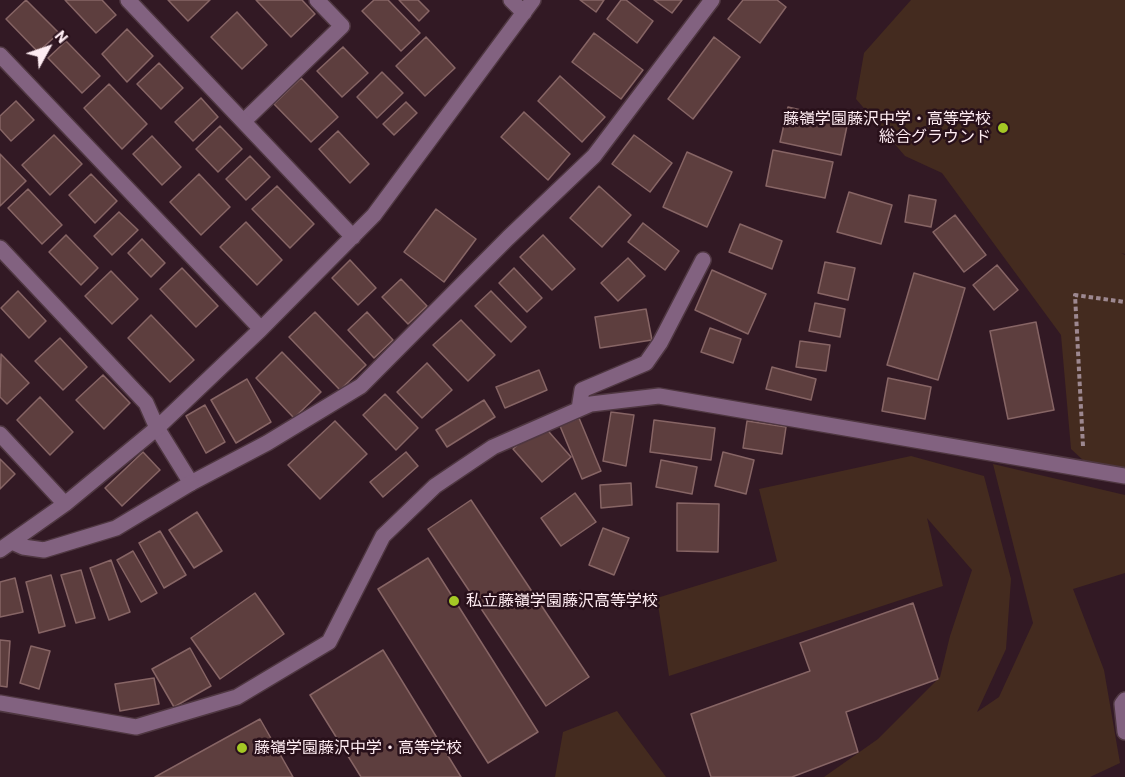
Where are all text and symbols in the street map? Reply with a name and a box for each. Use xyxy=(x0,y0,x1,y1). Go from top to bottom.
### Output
north arrow xyxy=(18,18,78,78)
text: N xyxy=(51,26,73,46)
place label: 藤嶺学園藤沢中学・高等学校 総合グラウンド xyxy=(783,109,991,147)
marker: 藤嶺学園藤沢中学・高等学校 総合グラウンド xyxy=(996,121,1010,135)
place label: 私立藤嶺学園藤沢高等学校 xyxy=(466,591,658,611)
marker: 私立藤嶺学園藤沢高等学校 xyxy=(447,594,461,608)
place label: 藤嶺学園藤沢中学・高等学校 xyxy=(254,738,462,758)
marker: 藤嶺学園藤沢中学・高等学校 xyxy=(235,741,249,755)

